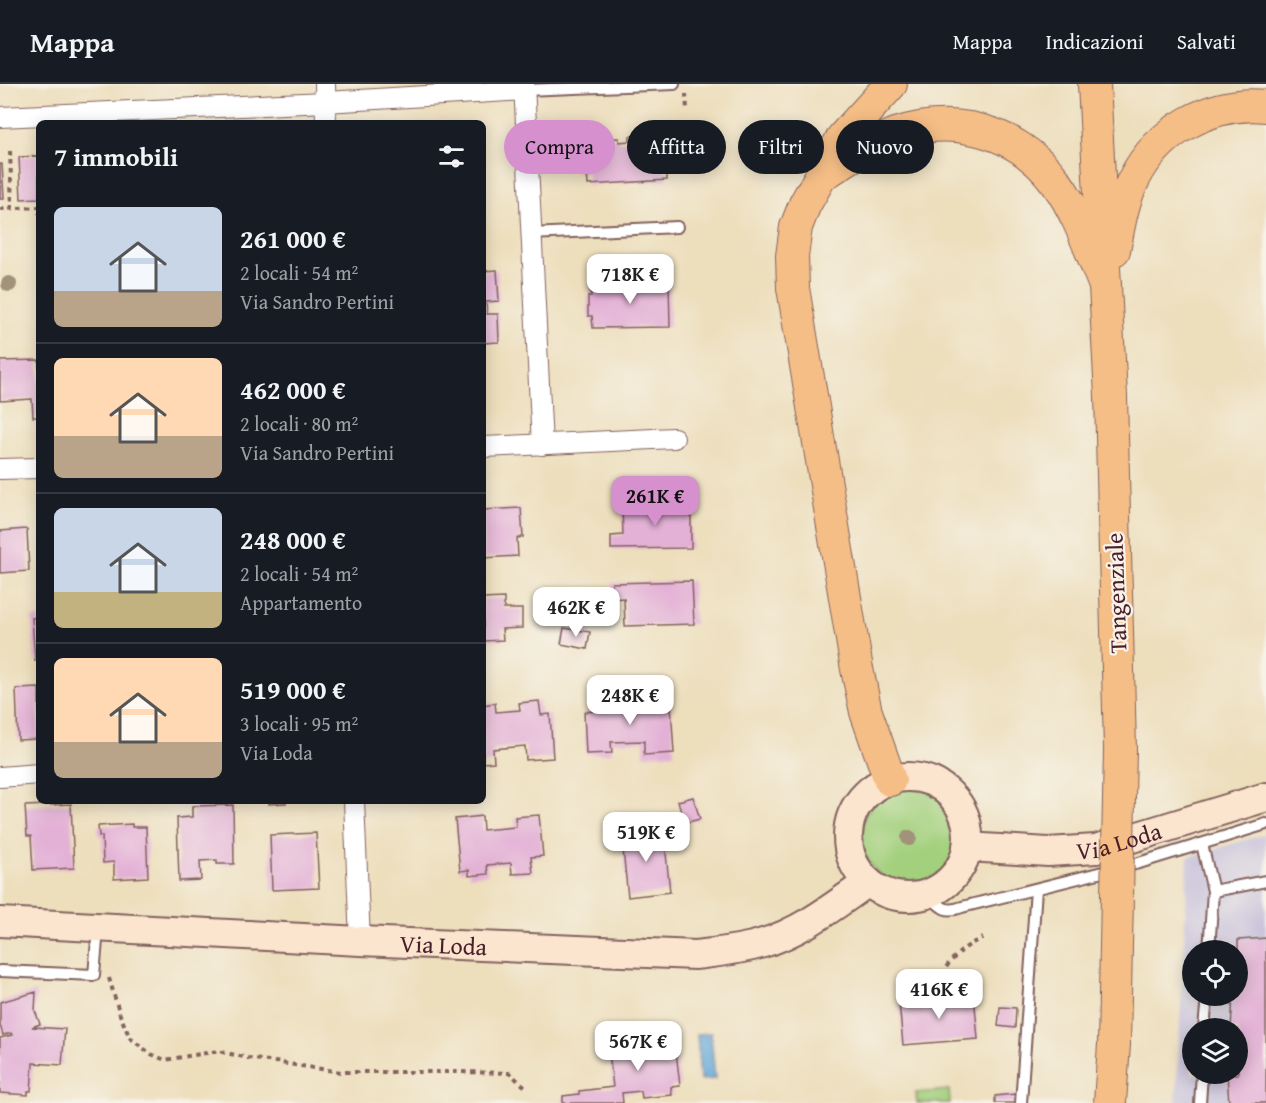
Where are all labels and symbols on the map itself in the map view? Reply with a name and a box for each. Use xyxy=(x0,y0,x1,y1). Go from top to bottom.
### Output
pin: 718K € xyxy=(581,254,679,305)
pin: 261K € xyxy=(606,476,704,527)
street label: Tangenziale xyxy=(1096,532,1136,654)
pin: 462K € xyxy=(527,587,625,638)
pin: 248K € xyxy=(581,675,679,726)
pin: 519K € xyxy=(597,812,695,863)
street label: Via Loda xyxy=(1075,812,1166,868)
street label: Via Loda xyxy=(399,925,488,964)
pin: 416K € xyxy=(890,969,988,1020)
pin: 567K € xyxy=(589,1021,687,1072)

